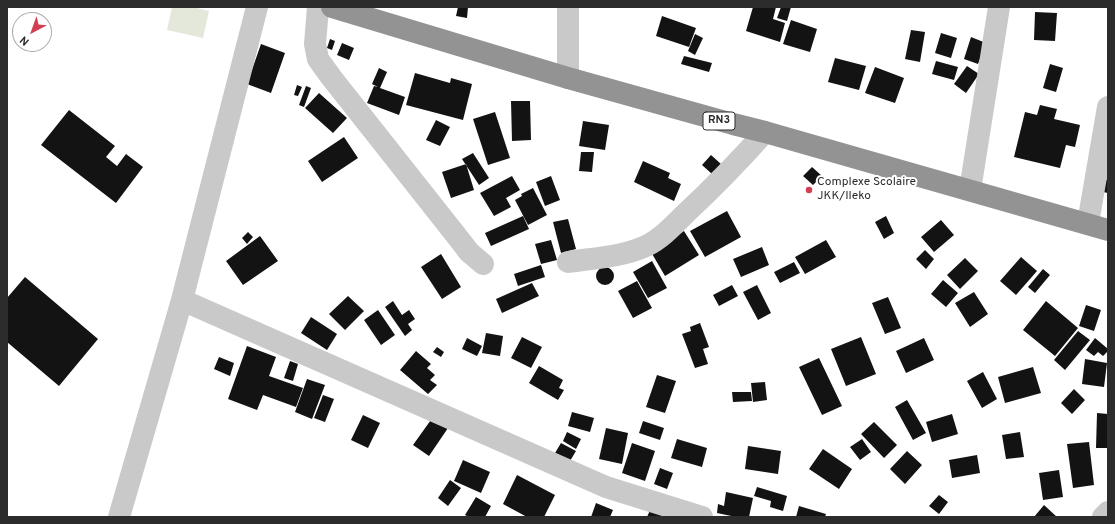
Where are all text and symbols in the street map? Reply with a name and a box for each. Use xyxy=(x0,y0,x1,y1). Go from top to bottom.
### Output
north arrow xyxy=(12,12,52,52)
text: N xyxy=(17,32,32,48)
road number: RN3 xyxy=(703,112,735,130)
place label: Complexe Scolaire JKK/Ileko xyxy=(817,176,916,204)
marker: Complexe Scolaire JKK/Ileko xyxy=(804,185,814,195)

